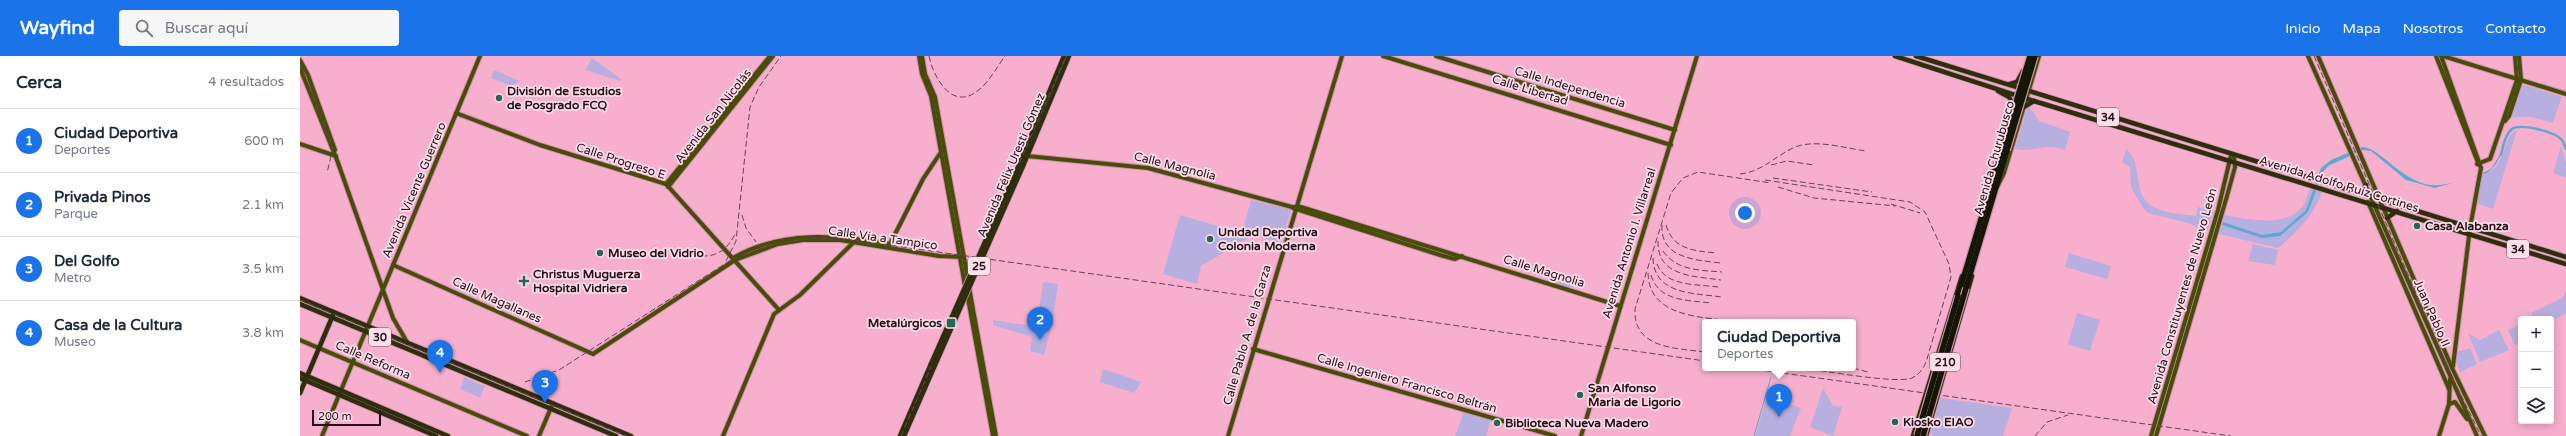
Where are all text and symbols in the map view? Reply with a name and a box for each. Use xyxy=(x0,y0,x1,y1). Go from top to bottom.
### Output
search box xyxy=(119,10,399,46)
text: Wayfind xyxy=(20,17,95,39)
icon: search xyxy=(133,17,155,39)
text: Buscar aquí xyxy=(165,19,248,37)
text: Inicio xyxy=(2285,20,2321,37)
text: Mapa xyxy=(2343,20,2381,37)
text: Nosotros xyxy=(2403,20,2463,37)
text: Contacto xyxy=(2485,20,2546,37)
street label: Calle Independencia xyxy=(1513,63,1627,111)
street label: Avenida San Nicolás xyxy=(672,66,754,166)
text: Cerca xyxy=(16,72,62,93)
street label: Calle Libertad xyxy=(1490,72,1570,108)
text: 4 resultados xyxy=(208,74,284,90)
place label: División de Estudios de Posgrado FCQ xyxy=(507,84,621,113)
street label: Avenida Félix Uresti Gómez xyxy=(974,91,1048,239)
marker: División de Estudios de Posgrado FCQ xyxy=(494,93,504,103)
street label: Avenida Churubusco xyxy=(1971,99,2017,217)
road number: 34 xyxy=(2097,108,2119,126)
street label: Avenida Vicente Guerrero xyxy=(379,120,449,260)
text: Ciudad Deportiva xyxy=(54,124,178,142)
text: 1 xyxy=(25,133,33,149)
text: 600 m xyxy=(244,133,284,149)
street label: Calle Progreso E xyxy=(574,140,668,182)
text: Deportes xyxy=(54,142,110,158)
street label: Calle Magnolia xyxy=(1132,149,1218,183)
street label: Avenida Adolfo Ruíz Cortines xyxy=(2258,153,2421,215)
street label: Avenida Antonio I. Villarreal xyxy=(1599,166,1659,320)
street label: Avenida Constituyentes de Nuevo León xyxy=(2144,187,2220,405)
text: Privada Pinos xyxy=(54,188,151,206)
text: 2 xyxy=(25,197,33,213)
text: 2.1 km xyxy=(242,197,284,213)
your location xyxy=(1735,203,1755,223)
text: Parque xyxy=(54,206,98,222)
place label: Casa Alabanza xyxy=(2425,219,2509,233)
marker: Casa Alabanza xyxy=(2412,221,2422,231)
street label: Calle Vía a Tampico xyxy=(827,223,939,253)
place label: Unidad Deportiva Colonia Moderna xyxy=(1218,225,1318,253)
marker: Unidad Deportiva Colonia Moderna xyxy=(1205,234,1215,244)
road number: 34 xyxy=(2507,240,2529,258)
place label: Museo del Vidrio xyxy=(608,246,704,260)
marker: Museo del Vidrio xyxy=(595,248,605,258)
text: Del Golfo xyxy=(54,252,120,270)
street label: Calle Magnolia xyxy=(1502,252,1586,290)
road number: 25 xyxy=(968,257,990,275)
text: 3 xyxy=(25,261,33,277)
text: 3.5 km xyxy=(242,261,284,277)
street label: Calle Pablo A. de la Garza xyxy=(1220,263,1274,407)
place label: Christus Muguerza Hospital Vidriera xyxy=(533,267,641,296)
text: Metro xyxy=(54,270,91,286)
street label: Calle Magallanes xyxy=(450,274,544,326)
marker: Christus Muguerza Hospital Vidriera xyxy=(518,275,530,287)
street label: Juan Pablo II xyxy=(2411,277,2453,349)
pin: 2 xyxy=(1027,307,1053,340)
text: Casa de la Cultura xyxy=(54,316,182,334)
place label: Metalúrgicos xyxy=(868,316,942,331)
map controls xyxy=(2518,316,2554,424)
button: + xyxy=(2518,316,2554,352)
marker: Metalúrgicos xyxy=(945,317,957,329)
popup xyxy=(1702,319,1856,371)
text: 4 xyxy=(25,325,33,341)
text: 3.8 km xyxy=(242,325,284,341)
road number: 30 xyxy=(369,328,391,346)
text: Ciudad Deportiva xyxy=(1717,328,1841,346)
text: Museo xyxy=(54,334,96,350)
street label: Calle Reforma xyxy=(333,338,413,382)
pin: 4 xyxy=(427,340,453,373)
text: Deportes xyxy=(1717,346,1773,362)
street label: Calle Ingeniero Francisco Beltrán xyxy=(1315,351,1499,415)
button: − xyxy=(2518,352,2554,388)
road number: 210 xyxy=(1930,353,1960,371)
pin: 3 xyxy=(532,370,558,403)
place label: San Alfonso Maria de Ligorio xyxy=(1588,381,1681,410)
pin: 1 xyxy=(1766,384,1792,417)
button: layers xyxy=(2518,388,2554,424)
marker: San Alfonso Maria de Ligorio xyxy=(1575,390,1585,400)
scale bar xyxy=(312,408,381,427)
text: 200 m xyxy=(318,410,352,423)
place label: Kiosko EIAO xyxy=(1903,415,1974,429)
place label: Biblioteca Nueva Madero xyxy=(1505,416,1649,430)
marker: Kiosko EIAO xyxy=(1890,417,1900,427)
marker: Biblioteca Nueva Madero xyxy=(1492,418,1502,428)

